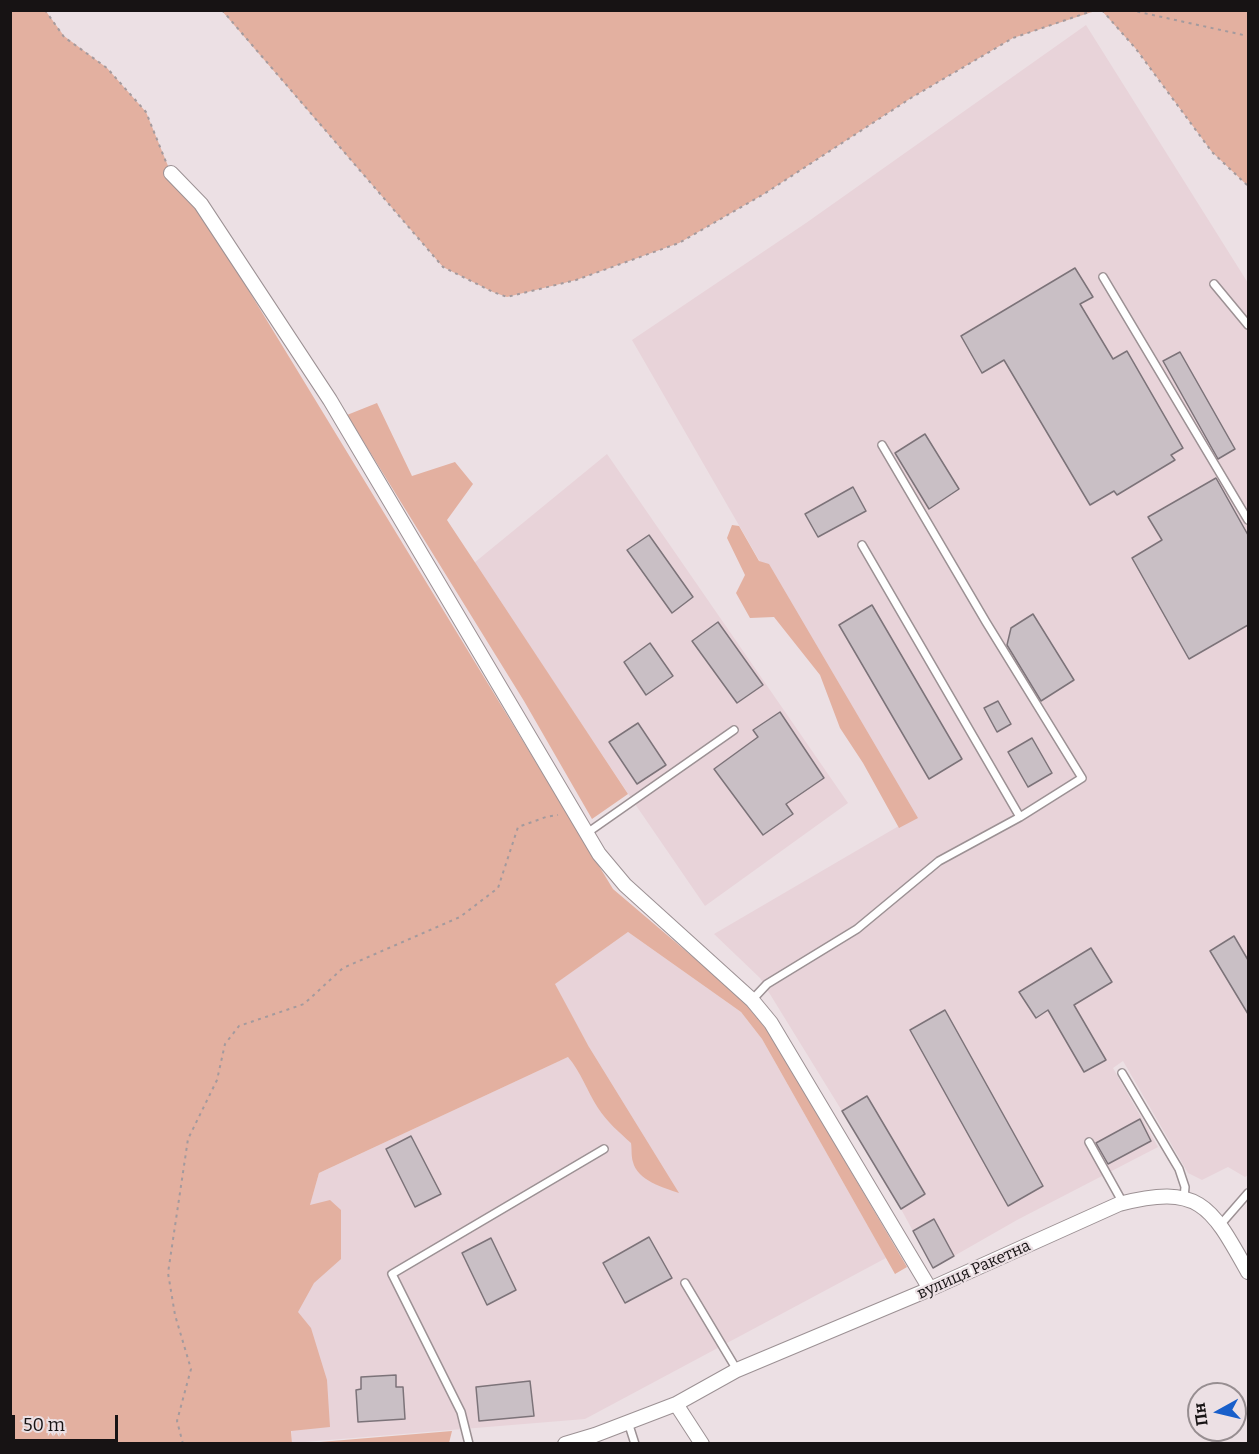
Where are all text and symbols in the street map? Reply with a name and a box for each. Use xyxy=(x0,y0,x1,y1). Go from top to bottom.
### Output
street label: вулиця Ракетна xyxy=(914,1236,1034,1304)
north arrow xyxy=(1187,1382,1247,1442)
text: Пн xyxy=(1190,1402,1212,1427)
scale bar xyxy=(15,1403,122,1441)
text: 50 m xyxy=(23,1414,65,1436)

